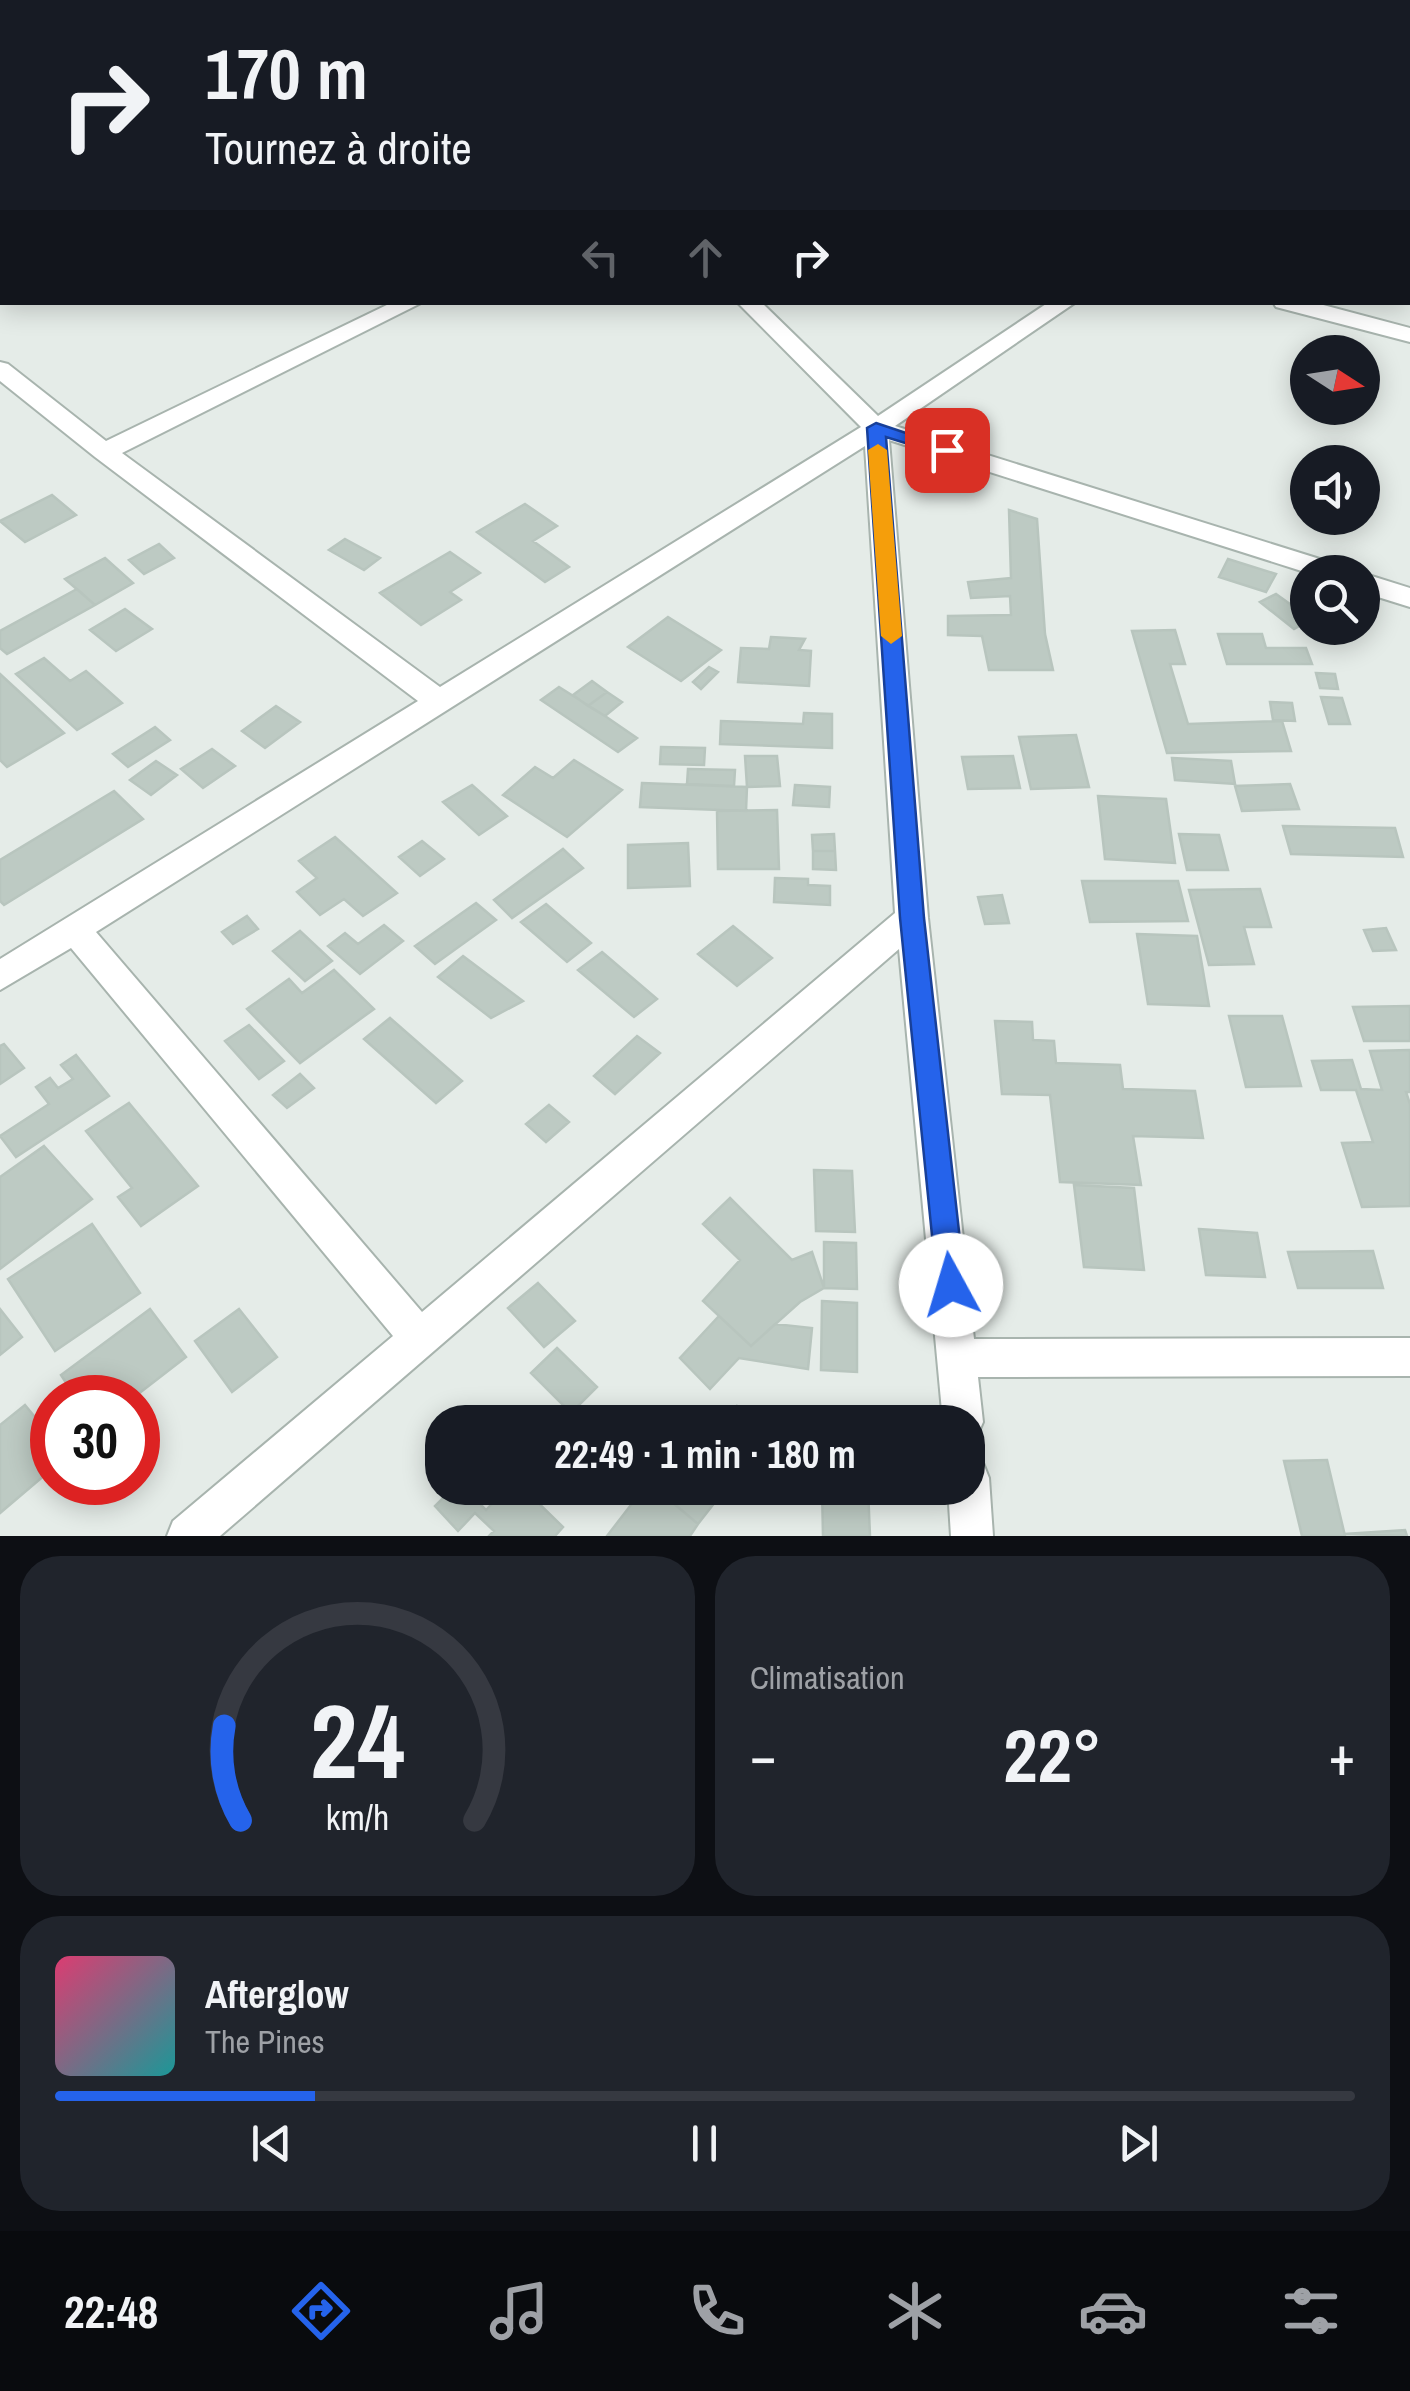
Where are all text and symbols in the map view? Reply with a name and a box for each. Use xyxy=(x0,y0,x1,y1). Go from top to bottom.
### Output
text: 170 m xyxy=(205,27,368,121)
icon: right xyxy=(40,40,170,170)
text: Tournez à droite xyxy=(205,117,472,178)
icon: left xyxy=(573,230,628,285)
icon: ahead xyxy=(678,230,733,285)
icon: right xyxy=(783,230,838,285)
north arrow xyxy=(1290,335,1380,425)
map controls xyxy=(1290,335,1380,645)
pin xyxy=(905,408,990,493)
icon: arrive xyxy=(920,423,975,478)
button: sound xyxy=(1290,445,1380,535)
button: search xyxy=(1290,555,1380,645)
position arrow xyxy=(899,1233,1003,1337)
speed limit sign: 30 xyxy=(30,1375,160,1505)
text: 22:49 · 1 min · 180 m xyxy=(554,1429,856,1480)
text: Climatisation xyxy=(750,1656,905,1699)
text: 24 xyxy=(310,1670,405,1810)
text: 22° xyxy=(1003,1704,1102,1805)
text: − xyxy=(750,1718,776,1792)
text: + xyxy=(1329,1718,1355,1792)
text: km/h xyxy=(326,1793,389,1841)
text: Afterglow xyxy=(205,1969,349,2020)
text: The Pines xyxy=(205,2020,325,2063)
icon: previous xyxy=(244,2116,299,2171)
icon: pause xyxy=(677,2116,732,2171)
icon: next xyxy=(1111,2116,1166,2171)
icon: directions xyxy=(286,2276,356,2346)
icon: music xyxy=(484,2276,554,2346)
icon: phone xyxy=(682,2276,752,2346)
icon: climate xyxy=(880,2276,950,2346)
icon: car xyxy=(1078,2276,1148,2346)
icon: filters xyxy=(1276,2276,1346,2346)
text: 22:48 xyxy=(64,2281,158,2342)

